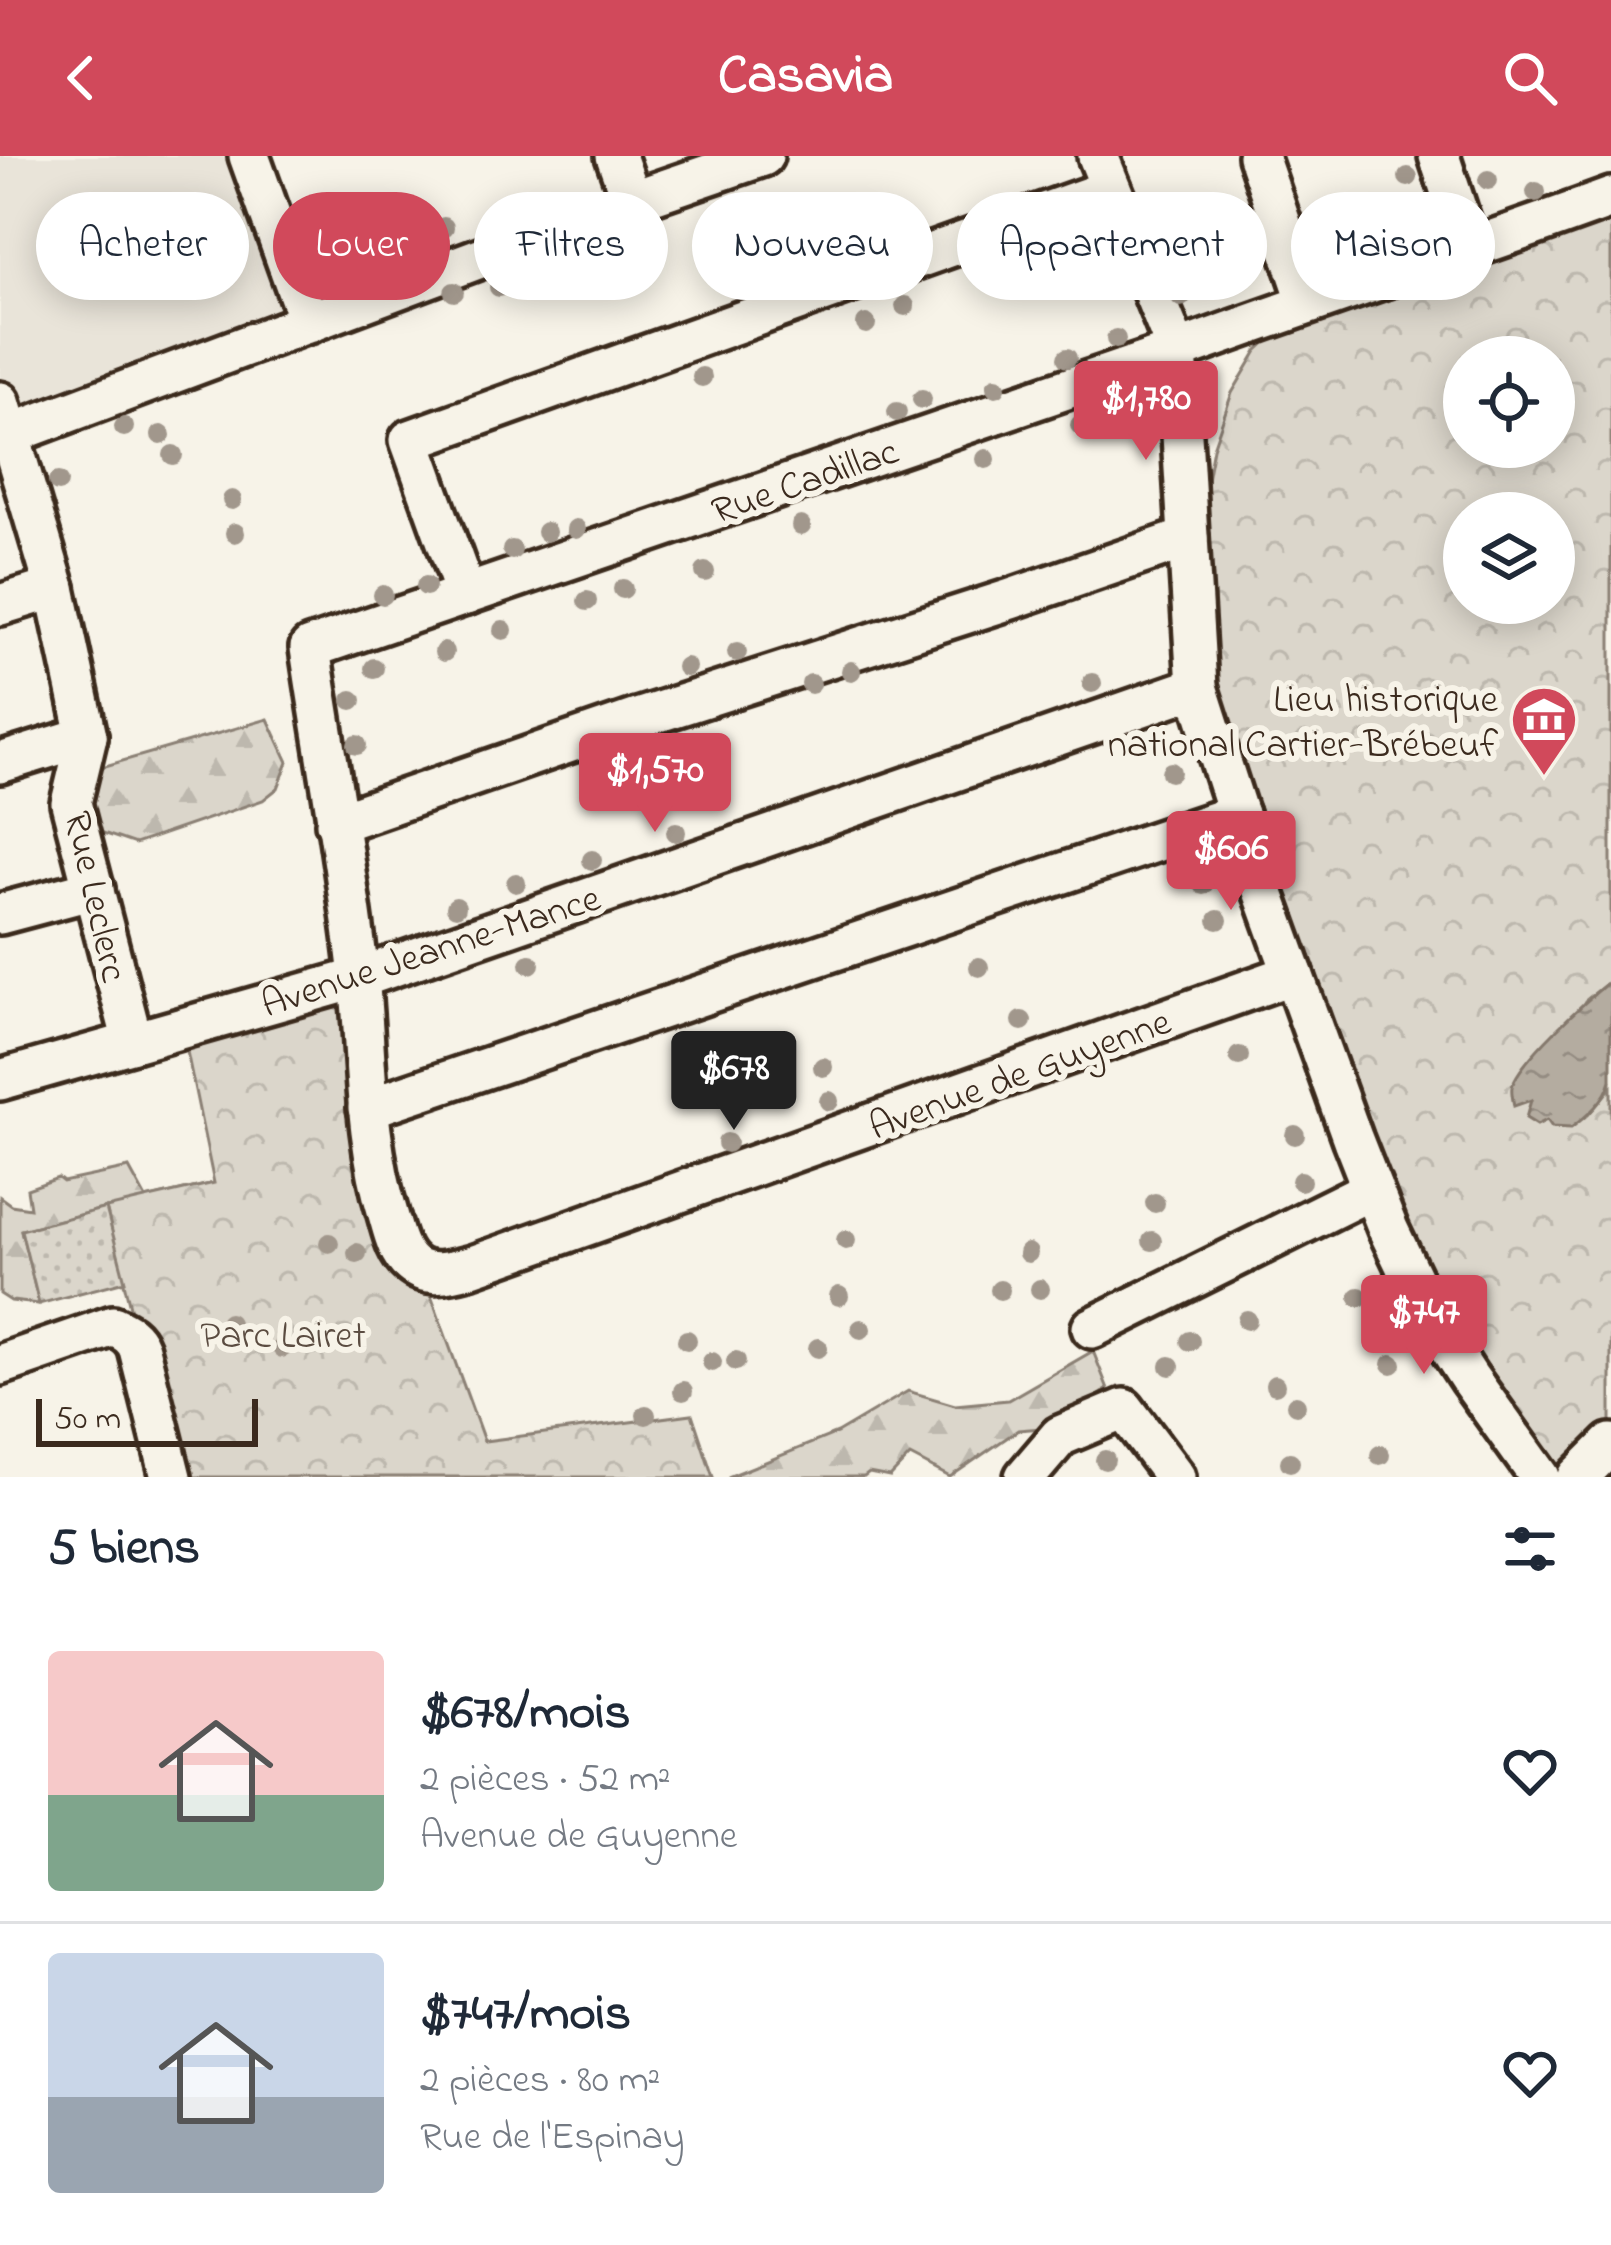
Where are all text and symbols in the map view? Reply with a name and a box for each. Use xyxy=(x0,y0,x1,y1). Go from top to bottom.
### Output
text: Casavia xyxy=(718,39,893,117)
icon: back xyxy=(48,45,114,111)
icon: search xyxy=(1497,45,1563,111)
chip: Acheter xyxy=(36,192,249,300)
chip: Louer xyxy=(273,192,450,300)
chip: Filtres xyxy=(474,192,668,300)
chip: Nouveau xyxy=(692,192,933,300)
chip: Appartement xyxy=(957,192,1267,300)
chip: Maison xyxy=(1291,192,1495,300)
map controls xyxy=(1443,336,1575,624)
button: locate xyxy=(1443,336,1575,468)
pin: $1,780 xyxy=(1048,361,1244,463)
text: $1,780 xyxy=(1101,371,1191,428)
street label: Rue Cadillac xyxy=(705,425,907,542)
button: layers xyxy=(1443,492,1575,624)
place label: Lieu historique national Cartier-Brébeuf xyxy=(1108,673,1499,775)
museum icon: Lieu historique national Cartier-Brébeuf xyxy=(1509,684,1579,778)
pin: $1,570 xyxy=(557,733,753,835)
text: $1,570 xyxy=(606,743,704,800)
street label: Rue Leclerc xyxy=(46,806,141,989)
pin: $606 xyxy=(1160,811,1302,913)
text: $606 xyxy=(1194,821,1268,878)
street label: Avenue Jeanne-Mance xyxy=(255,871,609,1035)
street label: Avenue de Guyenne xyxy=(862,995,1180,1157)
pin: $678 xyxy=(663,1031,805,1133)
text: $678 xyxy=(698,1041,770,1098)
pin: $747 xyxy=(1353,1275,1495,1377)
text: $747 xyxy=(1388,1285,1460,1342)
park label: Parc Lairet xyxy=(200,1309,366,1366)
scale bar xyxy=(36,1393,258,1446)
text: 50 m xyxy=(54,1396,121,1444)
text: 5 biens xyxy=(48,1512,200,1587)
icon: filters xyxy=(1497,1516,1563,1582)
text: $678/mois xyxy=(420,1677,630,1752)
icon: home xyxy=(144,1699,288,1843)
icon: heart xyxy=(1497,1738,1563,1804)
text: 2 pièces · 52 m² xyxy=(420,1752,671,1809)
text: Avenue de Guyenne xyxy=(420,1809,737,1866)
text: $747/mois xyxy=(420,1978,631,2053)
icon: home xyxy=(144,2001,288,2145)
icon: heart xyxy=(1497,2040,1563,2106)
text: 2 pièces · 80 m² xyxy=(420,2053,660,2110)
text: Rue de l'Espinay xyxy=(420,2110,684,2167)

